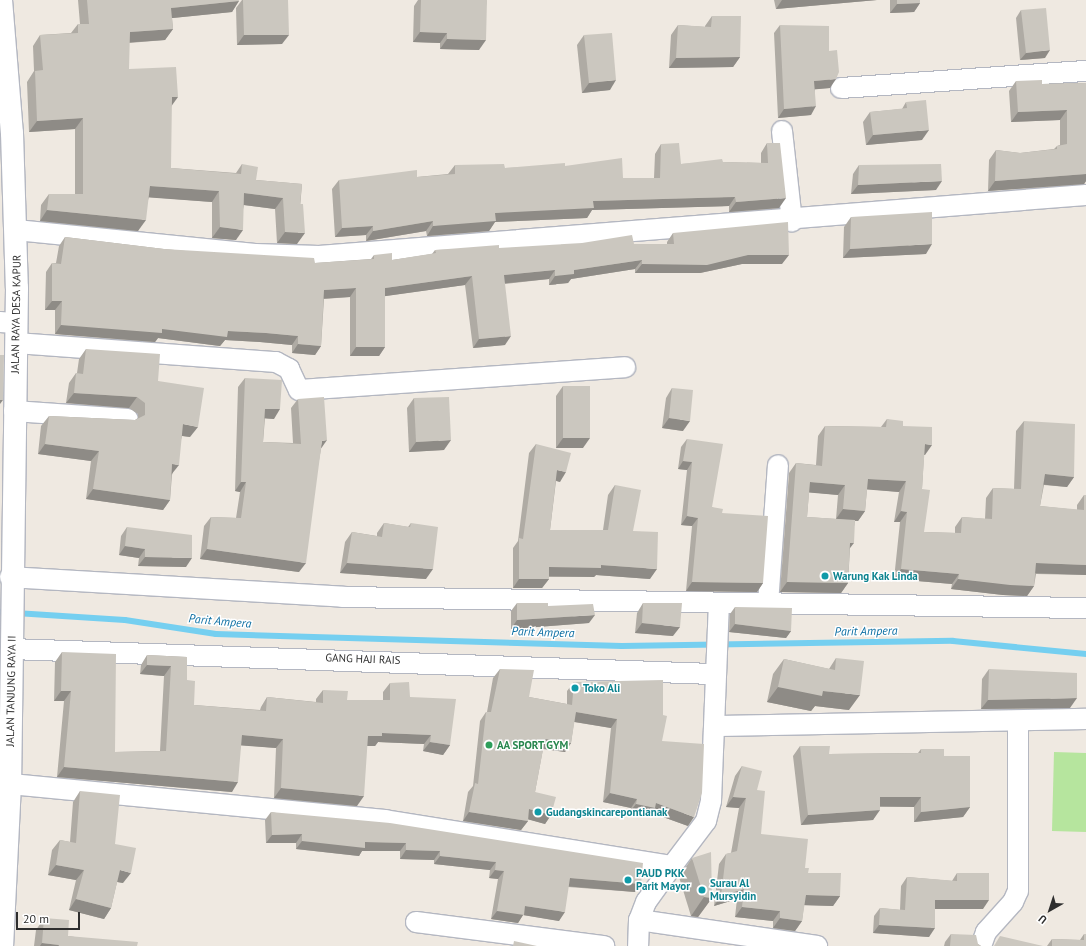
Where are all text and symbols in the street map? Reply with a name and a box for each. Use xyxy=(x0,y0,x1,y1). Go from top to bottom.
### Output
street label: JALAN RAYA DESA KAPUR xyxy=(8,254,24,374)
place label: Warung Kak Linda xyxy=(833,569,918,583)
marker: Warung Kak Linda xyxy=(820,571,830,581)
water label: Parit Ampera xyxy=(188,611,252,631)
water label: Parit Ampera xyxy=(834,623,898,639)
water label: Parit Ampera xyxy=(511,624,575,640)
street label: JALAN TANJUNG RAYA II xyxy=(3,635,19,747)
street label: GANG HAJI RAIS xyxy=(325,651,401,667)
place label: Toko Ali xyxy=(583,681,621,695)
marker: Toko Ali xyxy=(570,683,580,693)
place label: AA SPORT GYM xyxy=(497,738,569,752)
marker: AA SPORT GYM xyxy=(484,740,494,750)
place label: Gudangskincarepontianak xyxy=(546,805,668,819)
marker: Gudangskincarepontianak xyxy=(533,807,543,817)
place label: PAUD PKK Parit Mayor xyxy=(636,867,690,893)
marker: PAUD PKK Parit Mayor xyxy=(623,875,633,885)
place label: Surau Al Mursyidin xyxy=(710,877,756,903)
marker: Surau Al Mursyidin xyxy=(697,885,707,895)
north arrow xyxy=(1030,890,1070,930)
scale bar xyxy=(18,904,82,930)
text: 20 m xyxy=(23,911,49,926)
text: U xyxy=(1035,912,1050,927)

